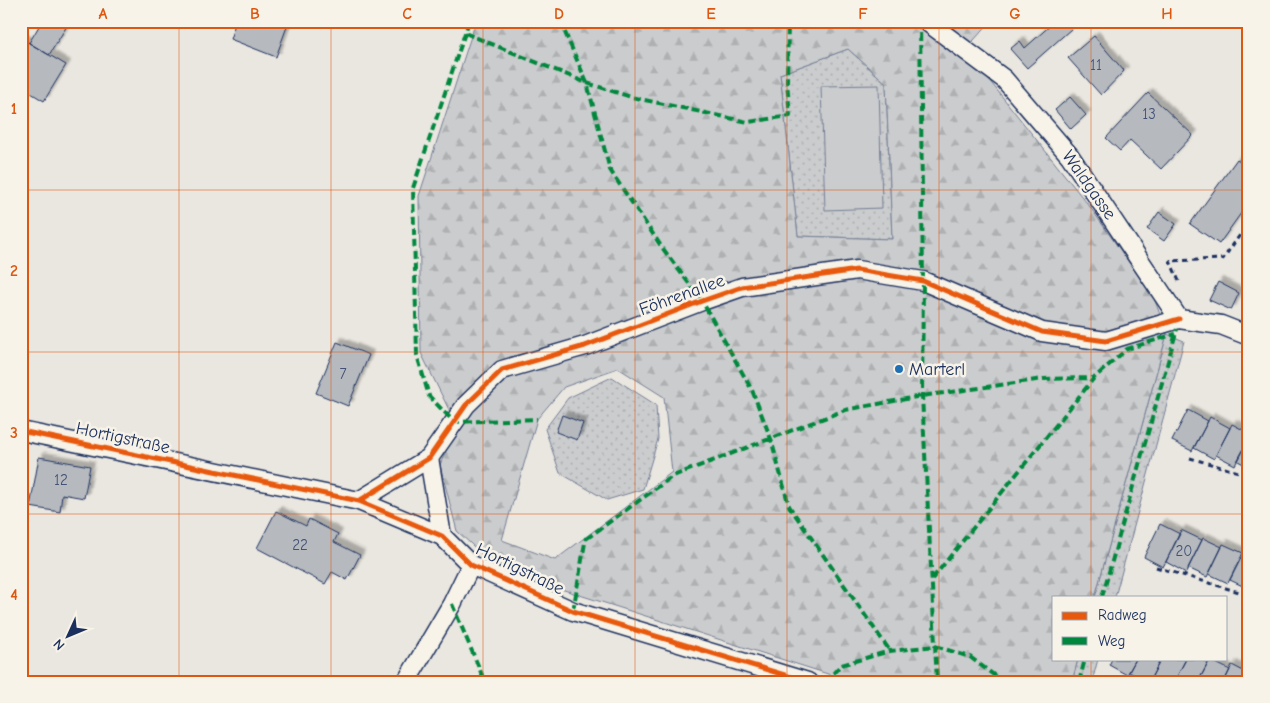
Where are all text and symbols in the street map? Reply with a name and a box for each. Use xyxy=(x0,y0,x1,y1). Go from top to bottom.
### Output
text: A xyxy=(99,5,108,23)
text: B xyxy=(250,5,260,23)
text: C xyxy=(402,5,412,23)
text: D xyxy=(554,5,564,23)
text: E xyxy=(706,5,716,23)
text: F xyxy=(858,5,868,23)
text: G xyxy=(1009,5,1021,23)
text: H xyxy=(1161,5,1173,23)
house number: 11 xyxy=(1090,56,1102,74)
text: 1 xyxy=(11,100,17,118)
house number: 13 xyxy=(1142,105,1156,123)
street label: Waldgasse xyxy=(1057,146,1121,224)
text: 2 xyxy=(10,262,18,280)
street label: Föhrenallee xyxy=(636,270,728,320)
place label: Marterl xyxy=(909,359,965,380)
marker: Marterl xyxy=(893,363,905,375)
house number: 7 xyxy=(339,365,347,383)
street label: Hortigstraße xyxy=(74,418,172,458)
text: 3 xyxy=(10,424,18,442)
house number: 12 xyxy=(54,471,68,489)
house number: 22 xyxy=(292,536,308,554)
street label: Hortigstraße xyxy=(472,539,568,599)
house number: 20 xyxy=(1176,542,1192,560)
text: 4 xyxy=(10,586,18,604)
legend xyxy=(1052,596,1228,660)
text: Radweg xyxy=(1098,606,1147,624)
north arrow xyxy=(42,610,92,660)
text: Weg xyxy=(1098,632,1125,650)
text: N xyxy=(50,635,68,654)

